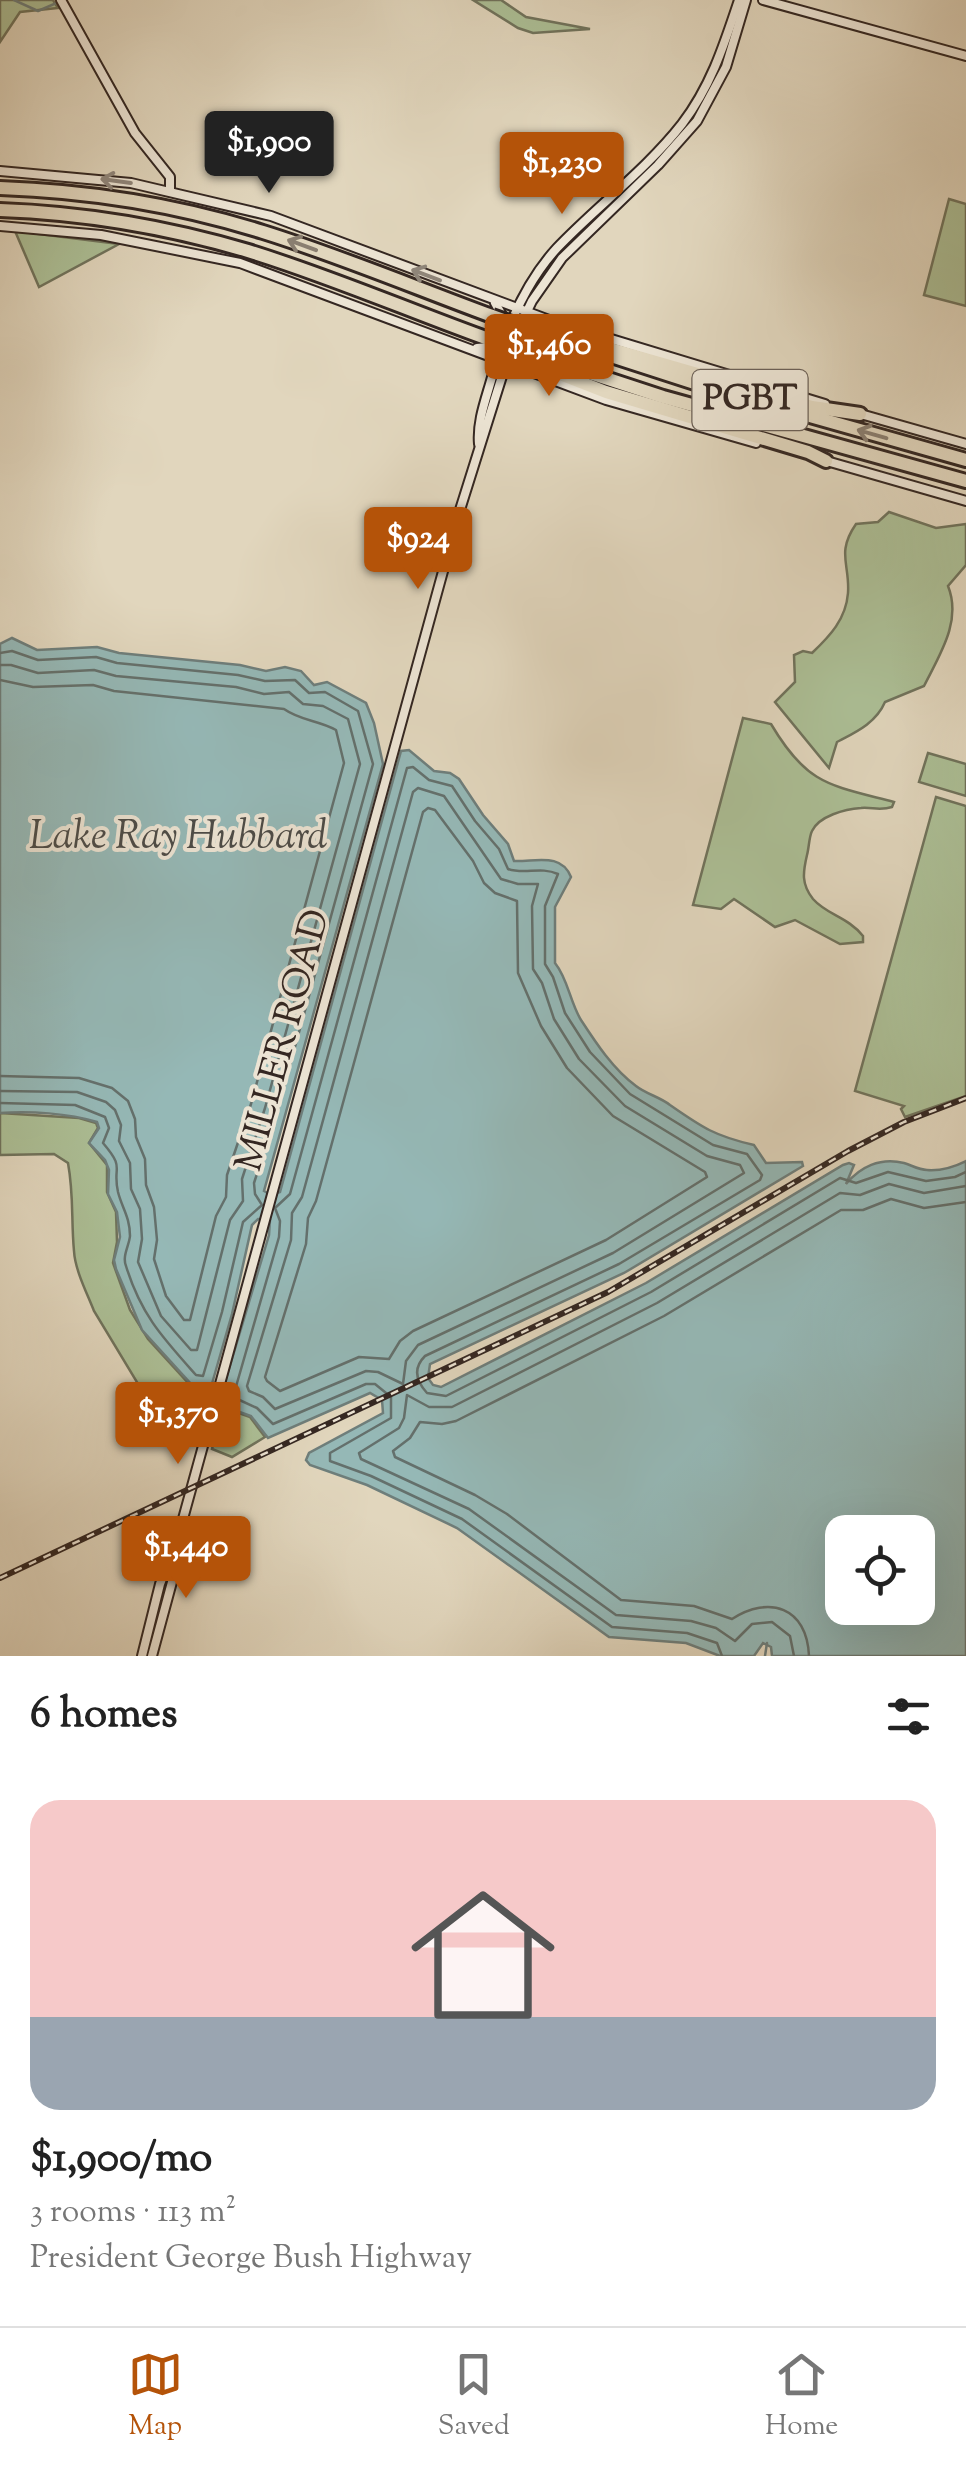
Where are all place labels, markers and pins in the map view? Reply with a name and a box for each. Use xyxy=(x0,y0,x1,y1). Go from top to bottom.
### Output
pin: $1,900 xyxy=(188,111,350,196)
pin: $1,230 xyxy=(481,132,643,217)
pin: $1,460 xyxy=(468,314,630,399)
pin: $924 xyxy=(359,507,477,592)
pin: $1,370 xyxy=(97,1382,259,1467)
pin: $1,440 xyxy=(105,1516,267,1601)

